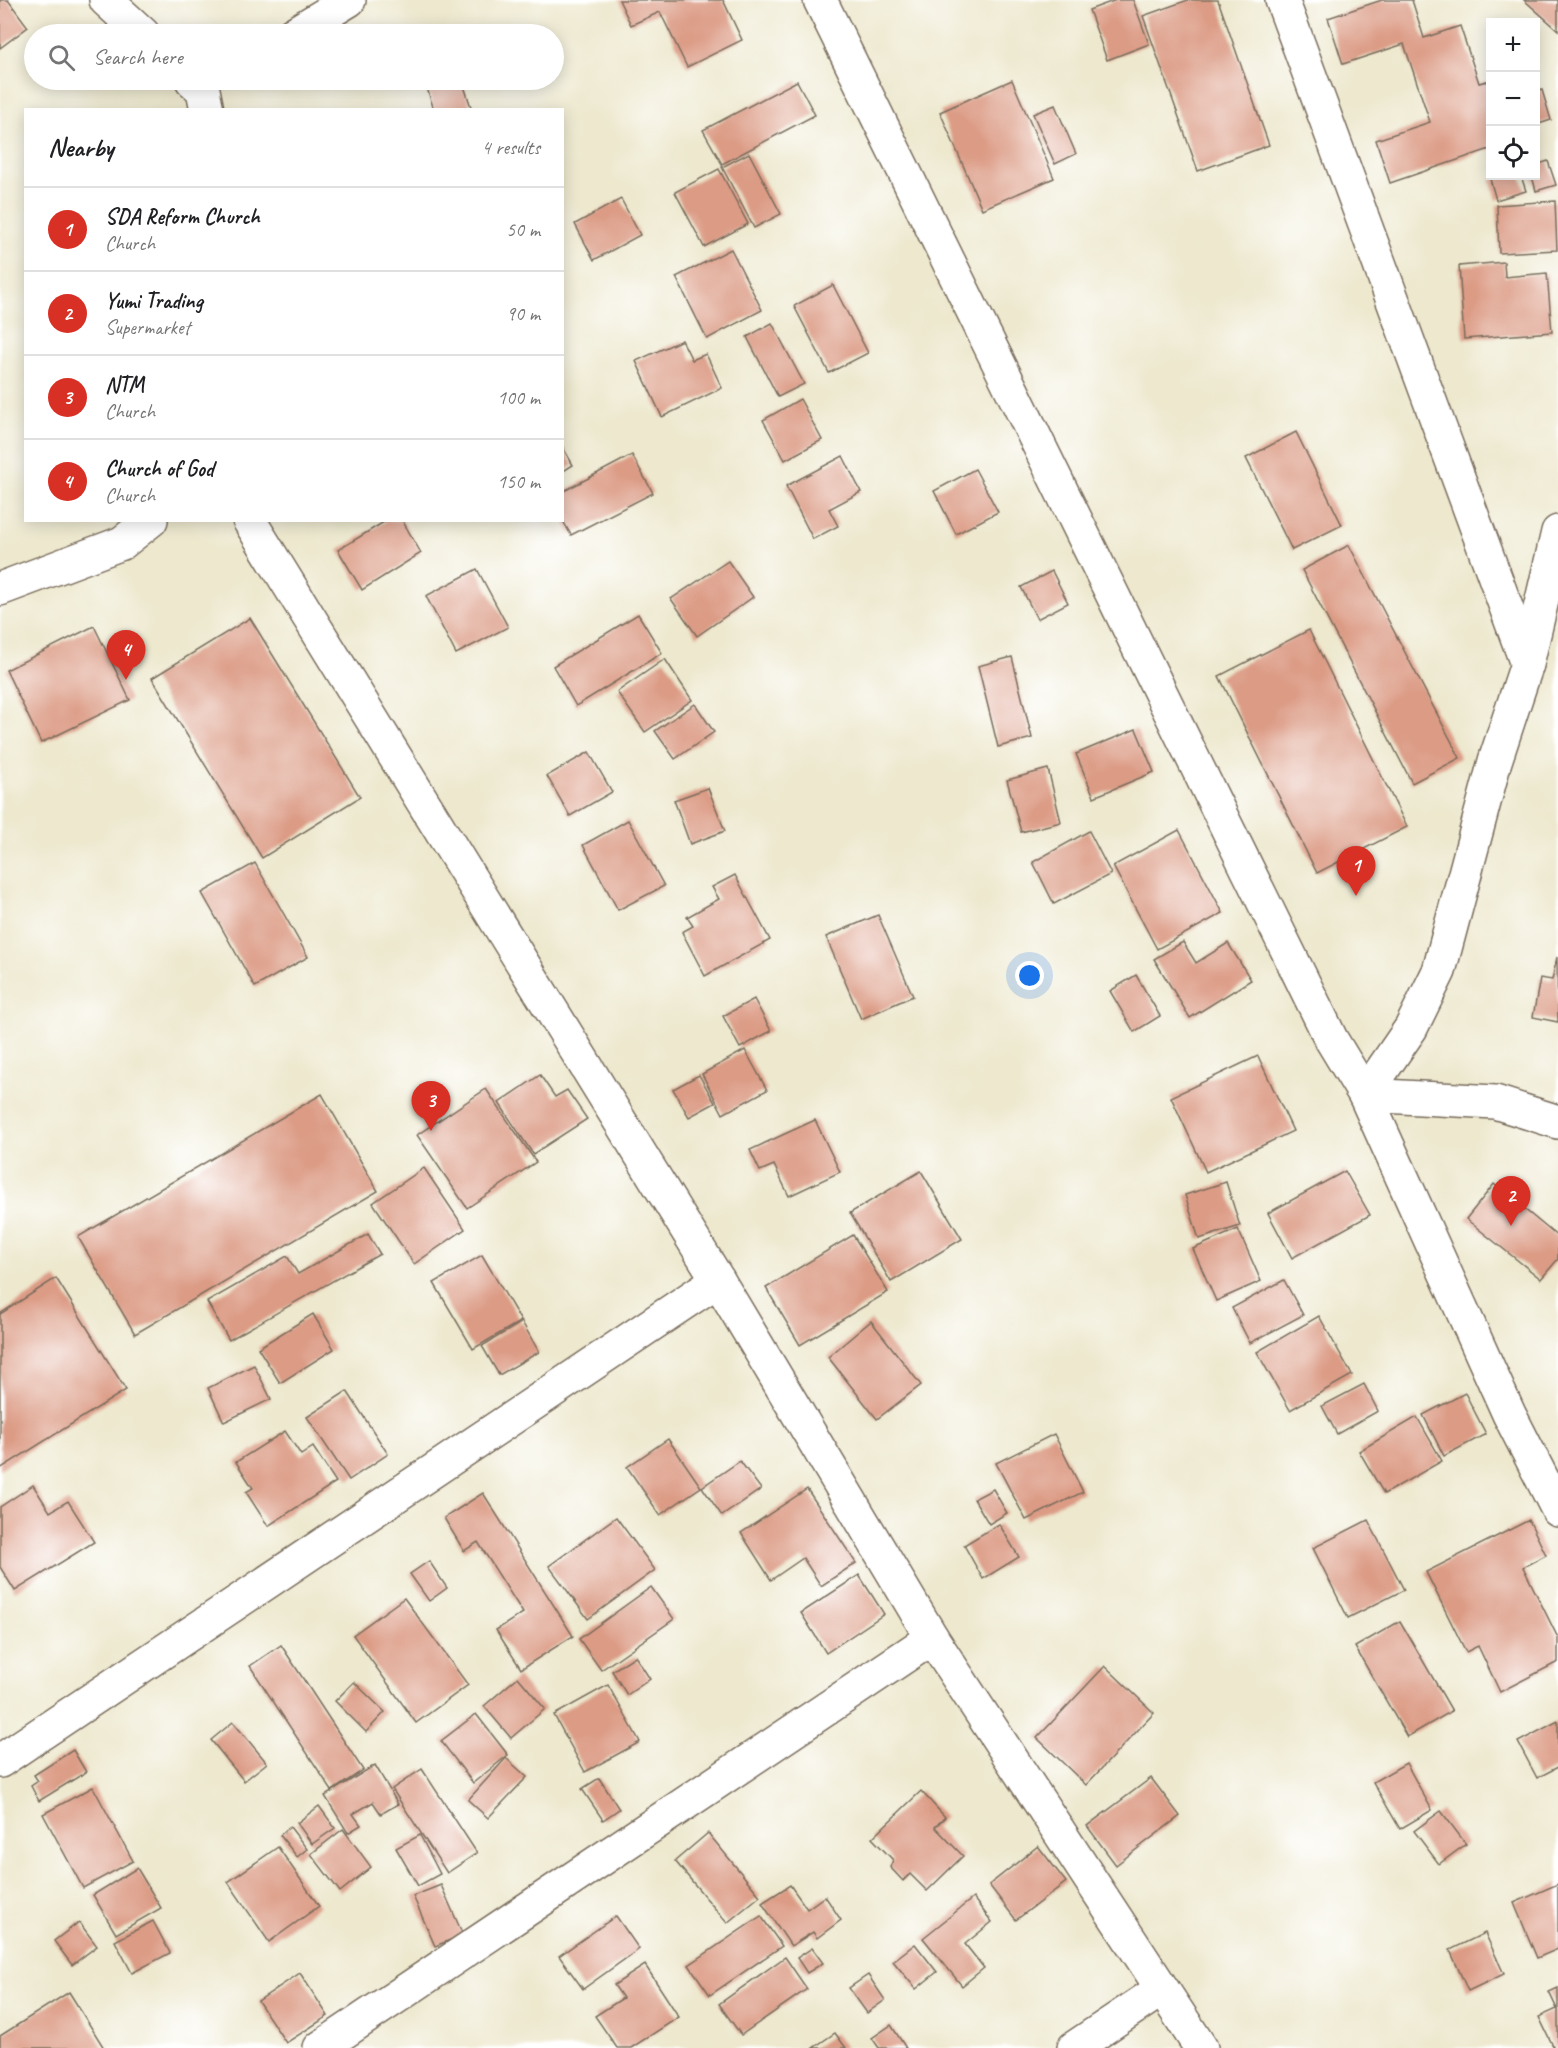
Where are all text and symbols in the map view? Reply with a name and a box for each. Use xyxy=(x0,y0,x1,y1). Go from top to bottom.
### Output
map controls xyxy=(1486,18,1540,180)
button: + xyxy=(1486,18,1540,72)
search box xyxy=(24,24,564,90)
icon: search xyxy=(45,41,78,74)
text: Search here xyxy=(93,43,183,71)
button: − xyxy=(1486,72,1540,126)
button: locate xyxy=(1486,126,1540,180)
text: Nearby xyxy=(48,131,113,164)
text: 4 results xyxy=(481,135,540,160)
text: SDA Reform Church xyxy=(105,203,260,231)
text: 1 xyxy=(63,217,72,242)
text: 50 m xyxy=(506,217,540,242)
text: Church xyxy=(105,231,155,256)
text: Yumi Trading xyxy=(105,287,202,315)
text: 2 xyxy=(63,301,72,326)
text: 90 m xyxy=(506,301,540,326)
text: Supermarket xyxy=(105,315,190,340)
text: NTM xyxy=(105,371,144,399)
text: 3 xyxy=(63,385,72,410)
text: 100 m xyxy=(497,385,540,410)
text: Church xyxy=(105,399,155,424)
text: Church of God xyxy=(105,455,214,483)
text: 4 xyxy=(63,469,72,494)
text: 150 m xyxy=(497,469,540,494)
text: Church xyxy=(105,483,155,508)
pin: 4 xyxy=(106,630,146,680)
pin: 1 xyxy=(1336,846,1376,896)
your location xyxy=(1015,961,1044,990)
pin: 3 xyxy=(412,1082,450,1131)
pin: 2 xyxy=(1492,1176,1530,1226)

